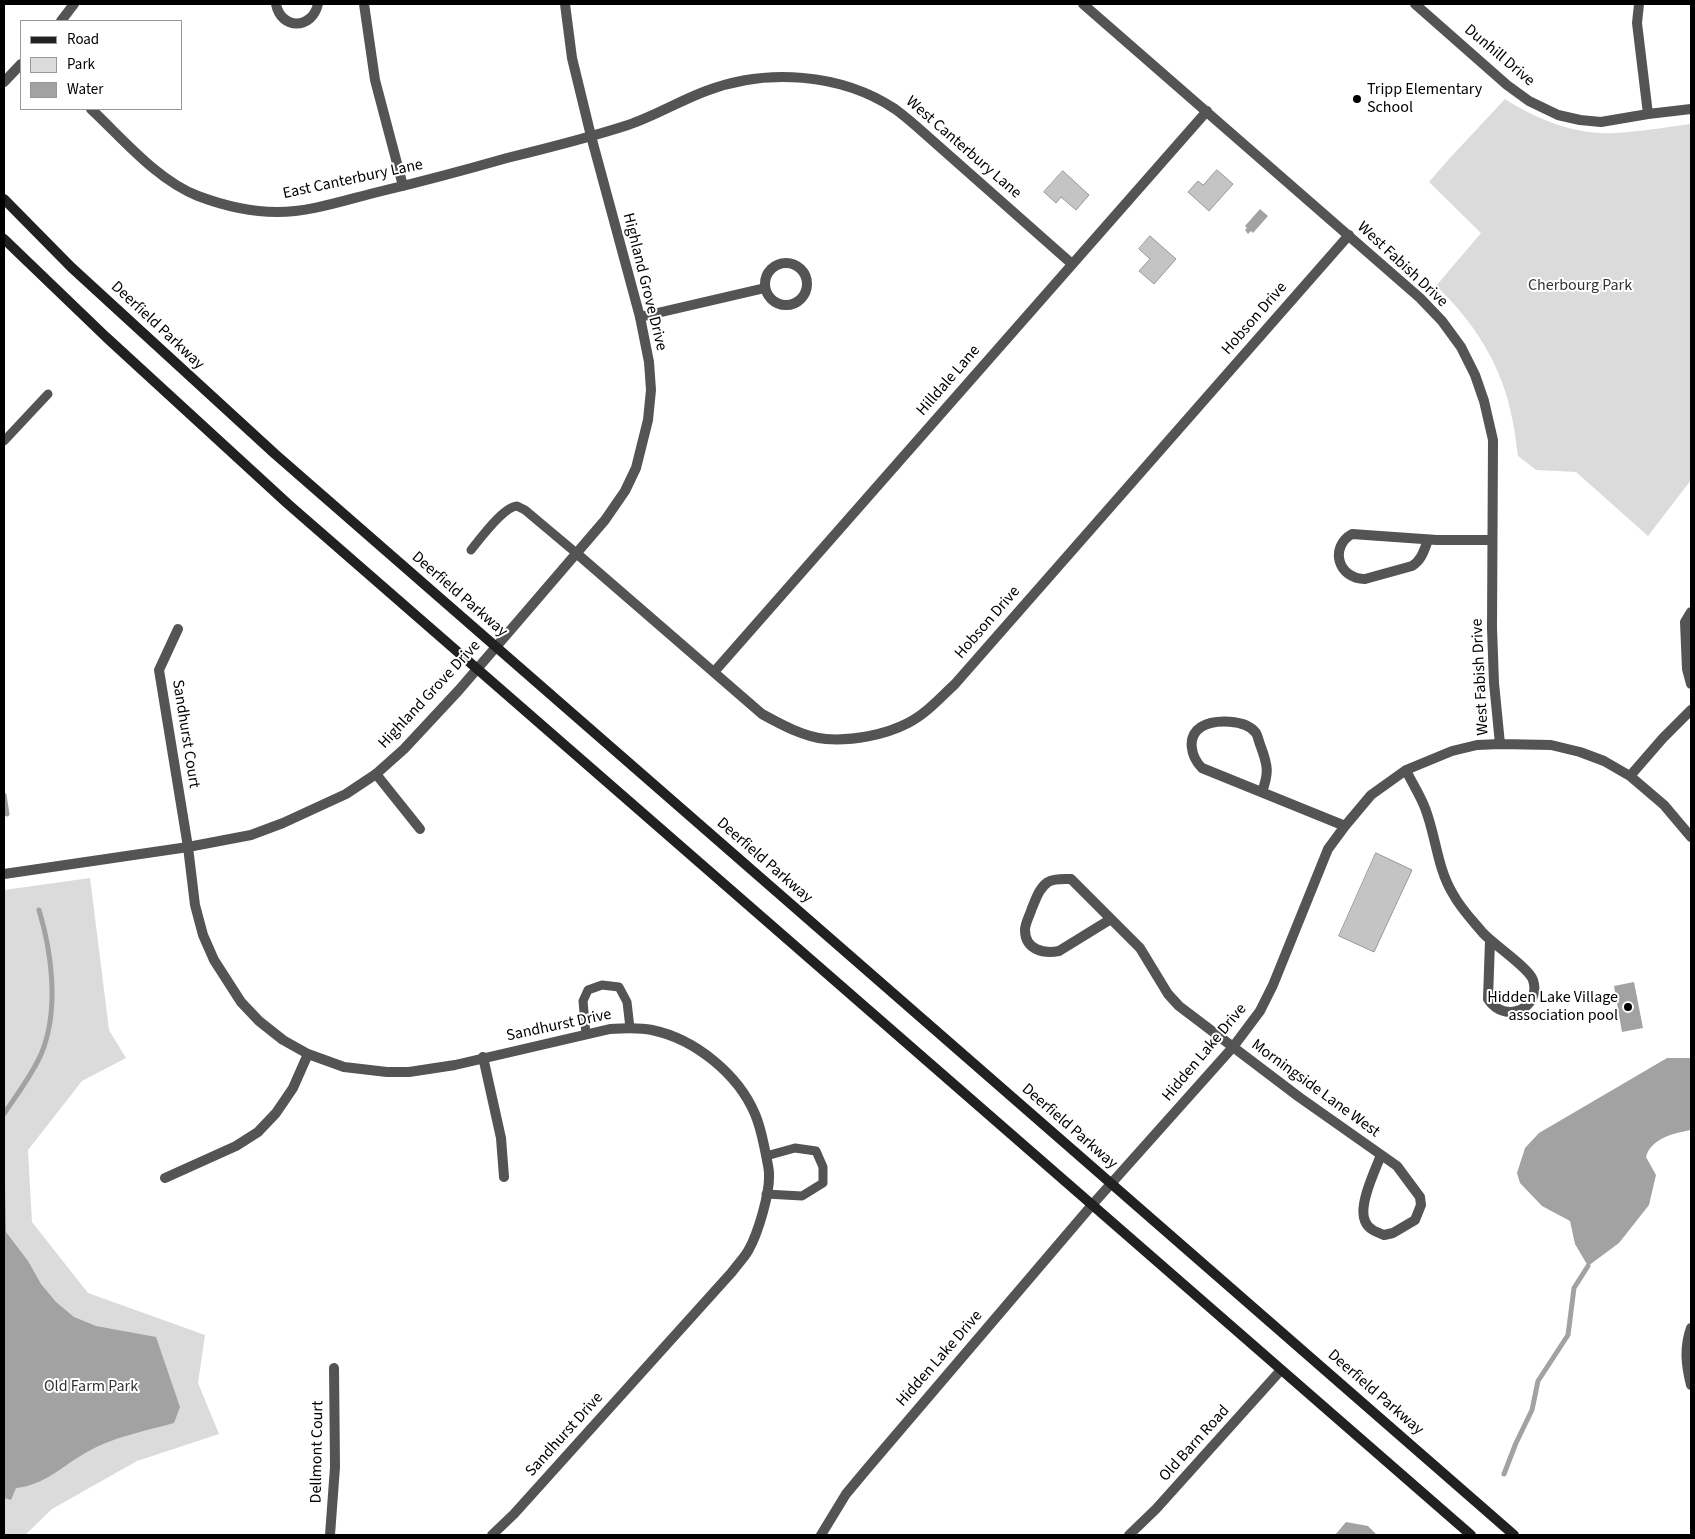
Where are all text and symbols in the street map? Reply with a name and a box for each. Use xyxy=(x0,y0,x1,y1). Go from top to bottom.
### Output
legend xyxy=(20,20,182,110)
street label: Dunhill Drive xyxy=(1460,21,1538,91)
text: Road xyxy=(67,29,99,50)
text: Park xyxy=(67,54,95,75)
text: Water xyxy=(67,79,103,100)
place label: Tripp Elementary School xyxy=(1367,80,1482,118)
street label: West Canterbury Lane xyxy=(901,93,1025,203)
marker: Tripp Elementary School xyxy=(1351,93,1363,105)
street label: East Canterbury Lane xyxy=(281,156,425,204)
street label: Highland Grove Drive xyxy=(618,211,670,353)
street label: West Fabish Drive xyxy=(1353,218,1451,312)
park label: Cherbourg Park xyxy=(1528,276,1632,296)
street label: Deerfield Parkway xyxy=(106,278,208,374)
street label: Hobson Drive xyxy=(1218,279,1292,359)
street label: Hilldale Lane xyxy=(913,342,985,420)
street label: Deerfield Parkway xyxy=(407,548,511,642)
street label: Hobson Drive xyxy=(951,583,1025,663)
street label: West Fabish Drive xyxy=(1468,618,1494,736)
street label: Highland Grove Drive xyxy=(375,637,485,753)
street label: Sandhurst Court xyxy=(167,678,203,790)
street label: Deerfield Parkway xyxy=(712,814,816,908)
place label: Hidden Lake Village association pool xyxy=(1487,988,1618,1026)
street label: Hidden Lake Drive xyxy=(1159,1000,1251,1106)
marker: Hidden Lake Village association pool xyxy=(1622,1001,1634,1013)
street label: Sandhurst Drive xyxy=(505,1006,613,1046)
street label: Morningside Lane West xyxy=(1247,1036,1383,1142)
street label: Deerfield Parkway xyxy=(1017,1080,1121,1174)
street label: Hidden Lake Drive xyxy=(893,1307,987,1411)
street label: Deerfield Parkway xyxy=(1323,1346,1427,1440)
park label: Old Farm Park xyxy=(44,1377,138,1397)
street label: Sandhurst Drive xyxy=(522,1389,608,1481)
street label: Dellmont Court xyxy=(308,1400,328,1504)
street label: Old Barn Road xyxy=(1156,1402,1234,1486)

